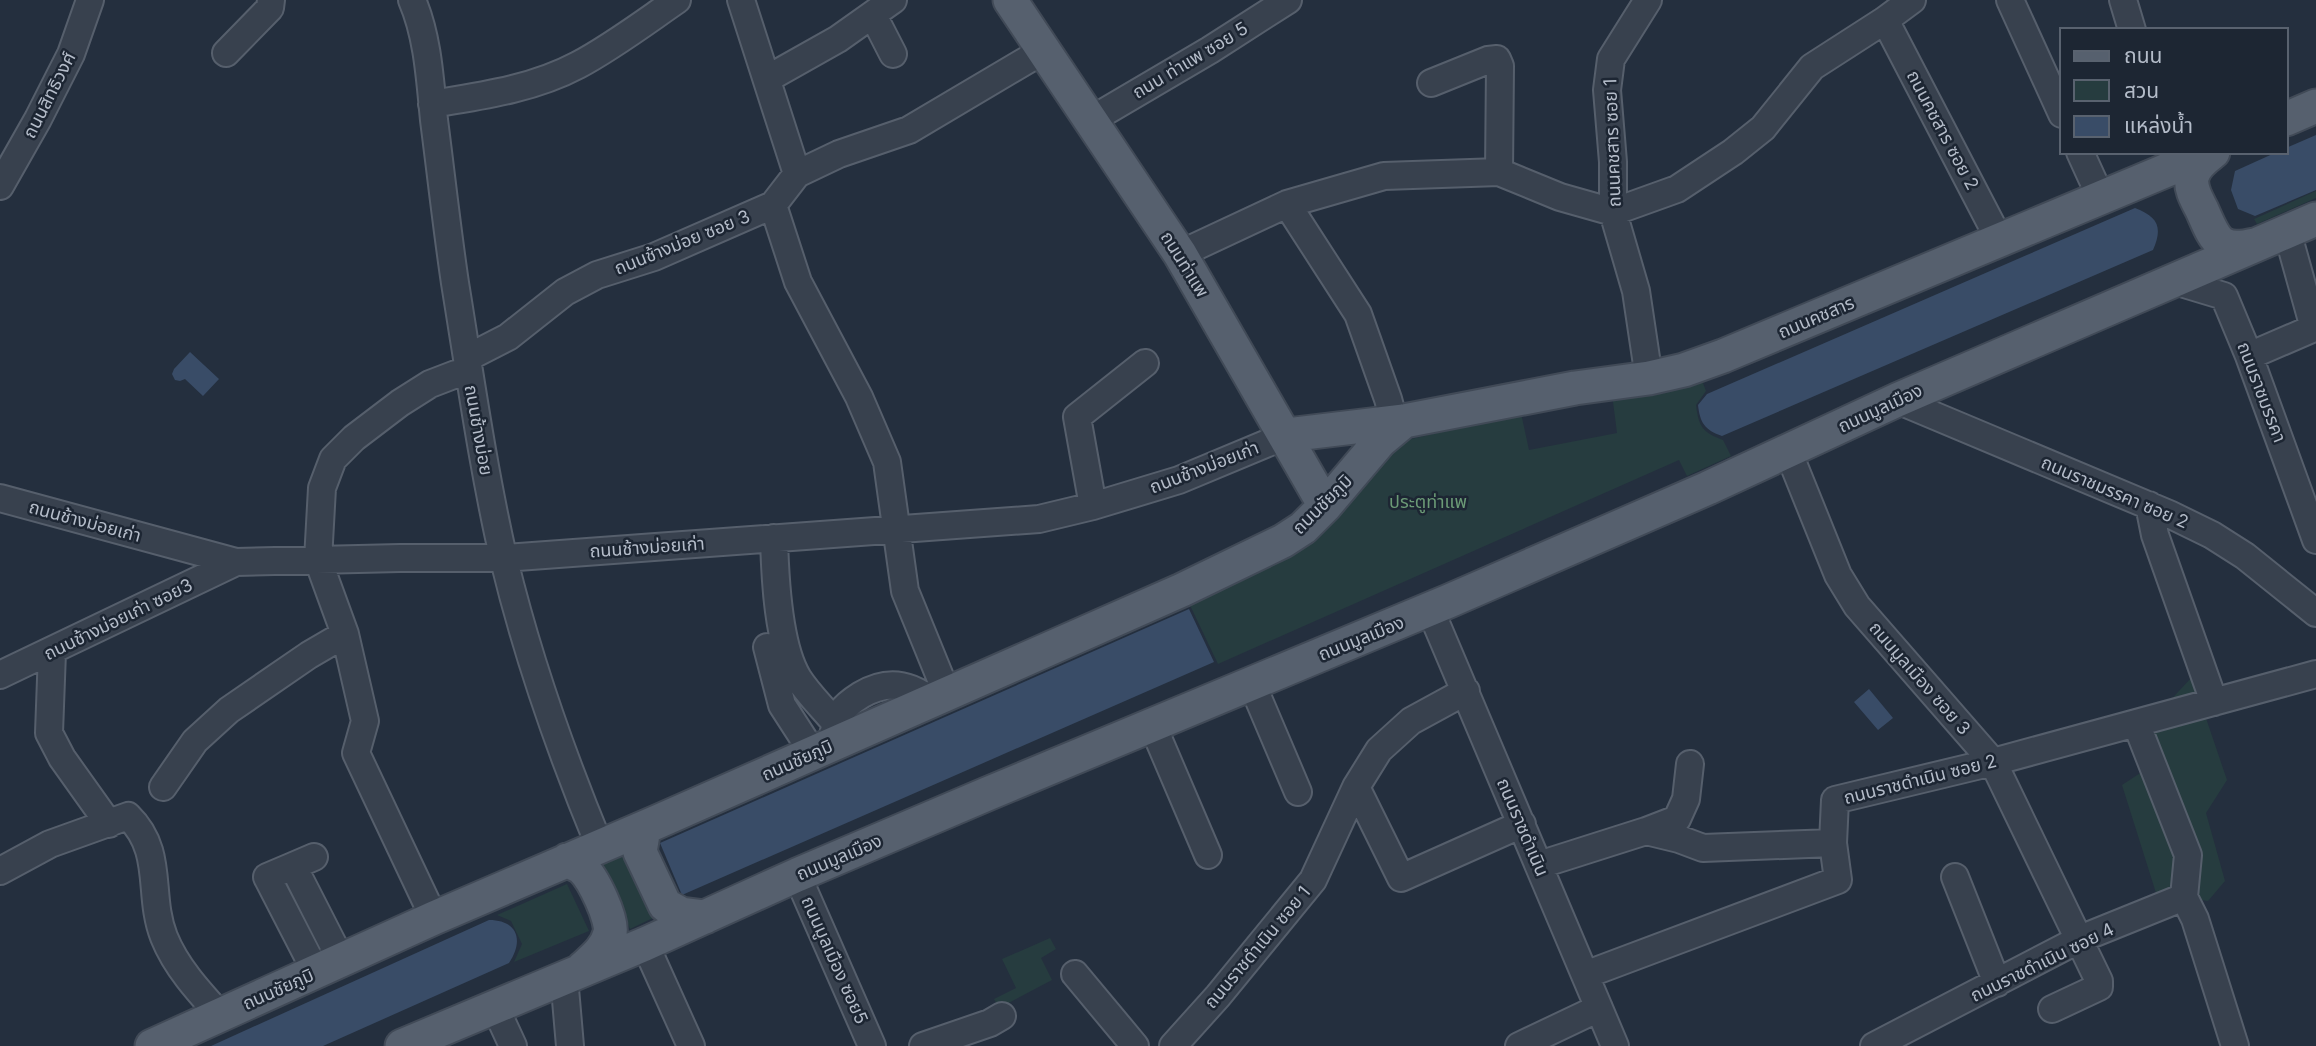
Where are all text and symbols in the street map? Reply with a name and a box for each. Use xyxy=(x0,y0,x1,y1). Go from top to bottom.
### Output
street label: ถนน ท่าแพ ซอย 5 xyxy=(1129,17,1251,103)
legend xyxy=(2060,28,2288,154)
text: ถนน xyxy=(2124,43,2162,68)
street label: ถนนสิทธิวงศ์ xyxy=(18,48,80,142)
street label: ถนนคชสาร ซอย 2 xyxy=(1903,67,1983,193)
street label: ถนนคชสาร ซอย 1 xyxy=(1599,78,1625,208)
text: สวน xyxy=(2124,78,2159,103)
text: แหล่งน้ำ xyxy=(2124,111,2193,138)
street label: ถนนช้างม่อย ซอย 3 xyxy=(611,205,753,279)
street label: ถนนท่าแพ xyxy=(1157,227,1213,301)
street label: ถนนคชสาร xyxy=(1775,292,1857,342)
street label: ถนนราชมรรคา xyxy=(2233,339,2291,445)
street label: ถนนมูลเมือง xyxy=(1835,379,1926,438)
street label: ถนนช้างม่อย xyxy=(461,383,497,477)
street label: ถนนช้างม่อยเก่า xyxy=(1146,437,1262,497)
street label: ถนนราชมรรคา ซอย 2 xyxy=(2038,451,2192,533)
street label: ถนนชัยภูมิ xyxy=(1288,470,1357,539)
park label: ประตูท่าแพ xyxy=(1389,491,1467,514)
street label: ถนนช้างม่อยเก่า xyxy=(27,496,143,546)
street label: ถนนช้างม่อยเก่า xyxy=(589,533,705,561)
street label: ถนนช้างม่อยเก่า ซอย3 xyxy=(40,574,196,664)
street label: ถนนมูลเมือง xyxy=(1315,611,1408,667)
street label: ถนนมูลเมือง ซอย 3 xyxy=(1864,617,1975,740)
street label: ถนนชัยภูมิ xyxy=(758,735,837,787)
street label: ถนนราชดำเนิน ซอย 2 xyxy=(1841,750,1999,808)
street label: ถนนราชดำเนิน xyxy=(1493,775,1553,879)
street label: ถนนมูลเมือง xyxy=(793,830,886,886)
street label: ถนนราชดำเนิน ซอย 1 xyxy=(1200,882,1314,1012)
street label: ถนนมูลเมือง ซอย5 xyxy=(796,893,873,1028)
street label: ถนนราชดำเนิน ซอย 4 xyxy=(1967,918,2117,1006)
street label: ถนนชัยภูมิ xyxy=(239,964,318,1016)

